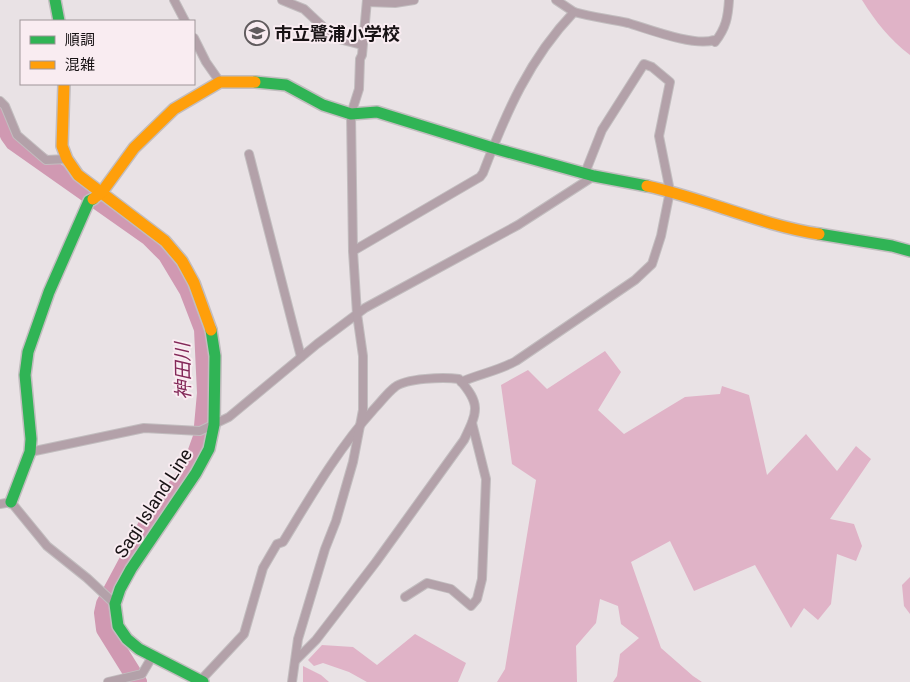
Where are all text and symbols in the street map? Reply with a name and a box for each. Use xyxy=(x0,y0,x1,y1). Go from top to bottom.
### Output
legend xyxy=(20,20,195,85)
school or university icon: 市立鷺浦小学校 xyxy=(244,20,270,46)
place label: 市立鷺浦小学校 xyxy=(274,23,400,44)
text: 順調 xyxy=(65,31,95,49)
text: 混雑 xyxy=(65,56,95,74)
water label: 神田川 xyxy=(171,340,195,400)
street label: Sagi Island Line xyxy=(110,444,196,562)

